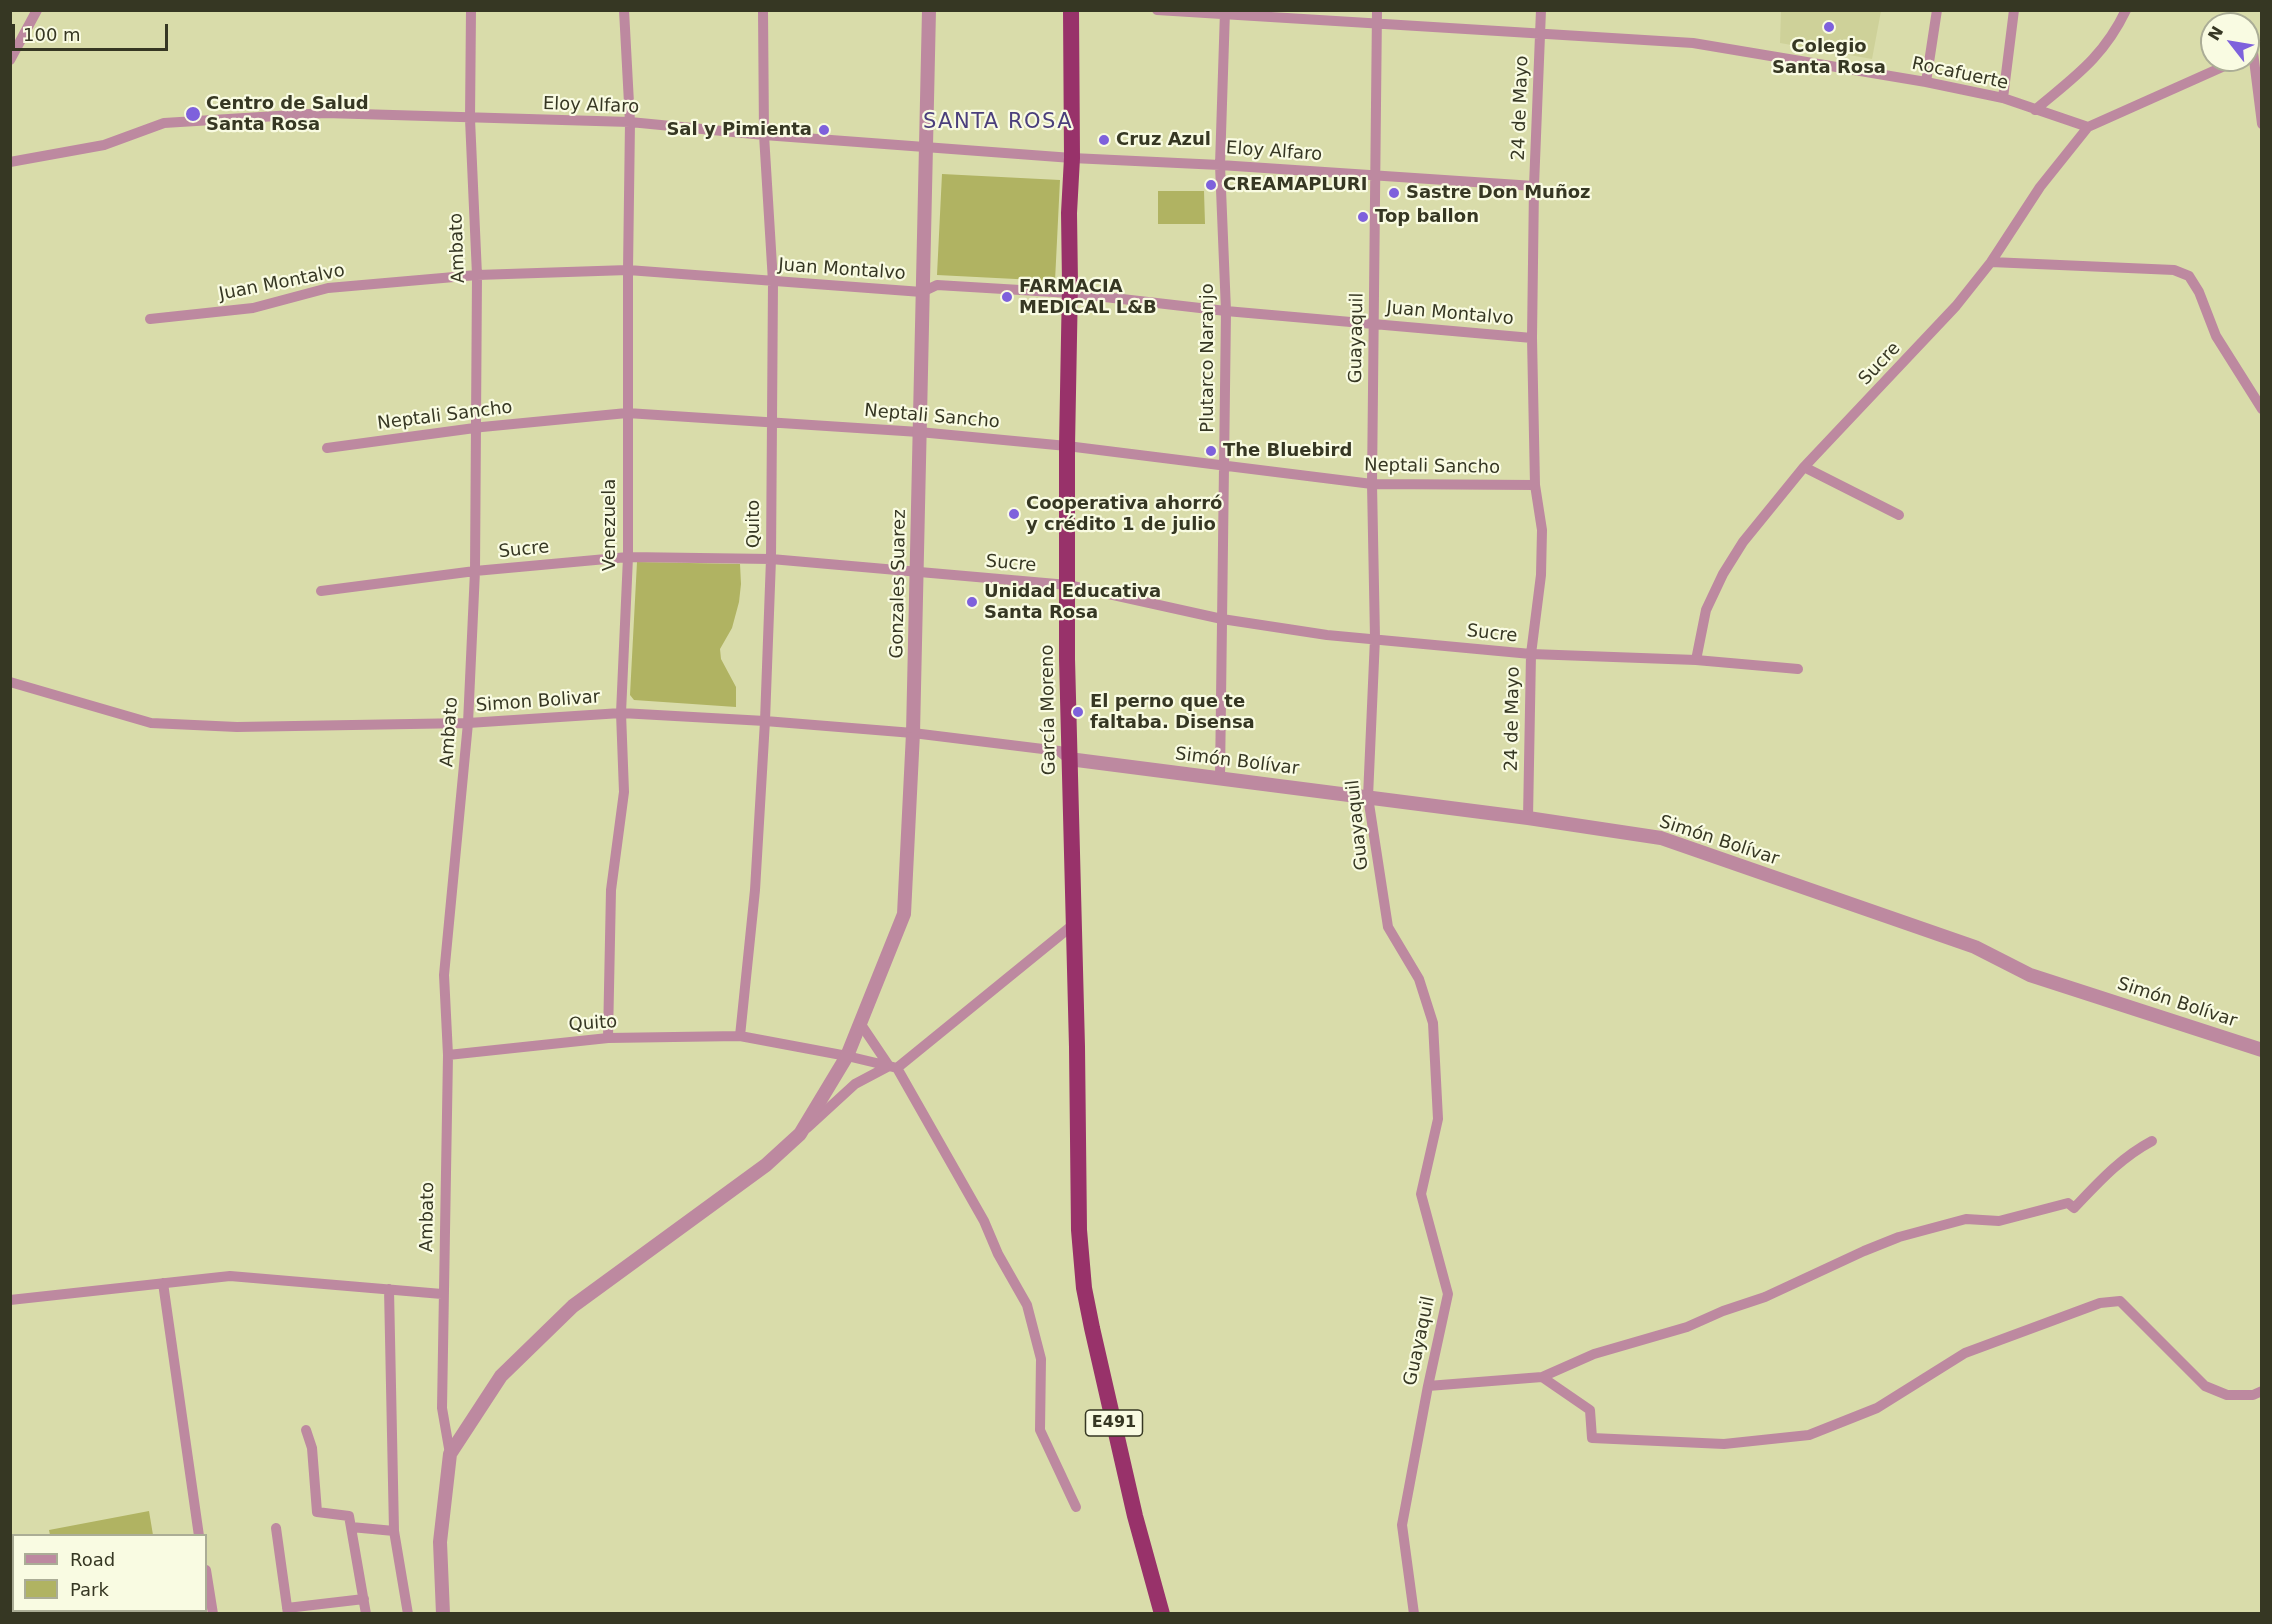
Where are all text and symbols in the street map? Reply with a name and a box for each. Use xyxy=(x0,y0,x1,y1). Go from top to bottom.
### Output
scale bar xyxy=(15,12,171,50)
north arrow xyxy=(2200,12,2260,72)
marker: Colegio Santa Rosa xyxy=(1822,20,1836,34)
text: N xyxy=(2204,23,2227,44)
text: 100 m xyxy=(23,24,81,45)
place label: Colegio Santa Rosa xyxy=(1772,36,1886,78)
street label: Rocafuerte xyxy=(1910,53,2010,95)
street label: 24 de Mayo xyxy=(1508,55,1534,161)
place label: Centro de Salud Santa Rosa xyxy=(206,93,369,136)
street label: Eloy Alfaro xyxy=(542,94,640,118)
marker: Centro de Salud Santa Rosa xyxy=(184,105,202,123)
district label: SANTA ROSA xyxy=(923,110,1073,136)
place label: Sal y Pimienta xyxy=(666,119,812,141)
marker: Sal y Pimienta xyxy=(817,123,831,137)
place label: Cruz Azul xyxy=(1116,129,1211,151)
marker: Cruz Azul xyxy=(1097,133,1111,147)
street label: Eloy Alfaro xyxy=(1225,138,1323,166)
place label: CREAMAPLURI xyxy=(1223,174,1367,196)
marker: CREAMAPLURI xyxy=(1204,178,1218,192)
place label: Sastre Don Muñoz xyxy=(1406,182,1591,204)
marker: Sastre Don Muñoz xyxy=(1387,186,1401,200)
place label: Top ballon xyxy=(1375,206,1479,228)
marker: Top ballon xyxy=(1356,210,1370,224)
street label: Ambato xyxy=(446,212,470,284)
street label: Juan Montalvo xyxy=(778,255,906,285)
street label: Juan Montalvo xyxy=(217,260,347,306)
place label: FARMACIA MEDICAL L&B xyxy=(1019,276,1157,318)
street label: Plutarco Naranjo xyxy=(1197,283,1219,433)
marker: FARMACIA MEDICAL L&B xyxy=(1000,290,1014,304)
street label: Guayaquil xyxy=(1345,292,1369,384)
street label: Juan Montalvo xyxy=(1386,298,1514,330)
street label: Sucre xyxy=(1855,338,1905,390)
street label: Neptali Sancho xyxy=(376,397,514,435)
street label: Neptali Sancho xyxy=(863,400,1001,434)
place label: The Bluebird xyxy=(1223,440,1352,462)
marker: The Bluebird xyxy=(1204,444,1218,458)
street label: Neptali Sancho xyxy=(1364,455,1500,479)
street label: Venezuela xyxy=(599,479,621,571)
place label: Cooperativa ahorró y crédito 1 de julio xyxy=(1026,493,1222,536)
street label: Quito xyxy=(743,500,765,548)
marker: Cooperativa ahorró y crédito 1 de julio xyxy=(1007,507,1021,521)
street label: Gonzales Suarez xyxy=(887,509,911,659)
street label: Sucre xyxy=(498,537,550,563)
street label: Sucre xyxy=(985,551,1037,577)
place label: Unidad Educativa Santa Rosa xyxy=(984,581,1161,624)
marker: Unidad Educativa Santa Rosa xyxy=(965,595,979,609)
street label: Sucre xyxy=(1466,621,1518,647)
street label: García Moreno xyxy=(1037,644,1061,776)
street label: 24 de Mayo xyxy=(1501,666,1525,772)
street label: Simon Bolivar xyxy=(475,687,601,717)
place label: El perno que te faltaba. Disensa xyxy=(1090,691,1255,734)
street label: Ambato xyxy=(437,696,463,768)
marker: El perno que te faltaba. Disensa xyxy=(1071,705,1085,719)
street label: Simón Bolívar xyxy=(1174,744,1300,780)
street label: Guayaquil xyxy=(1343,779,1373,871)
street label: Simón Bolívar xyxy=(1656,811,1782,871)
street label: Simón Bolívar xyxy=(2114,973,2240,1033)
street label: Quito xyxy=(568,1012,618,1036)
street label: Ambato xyxy=(417,1182,439,1252)
street label: Guayaquil xyxy=(1400,1294,1440,1388)
road number: E491 xyxy=(1086,1410,1142,1436)
legend xyxy=(12,1534,207,1612)
text: Road xyxy=(70,1549,115,1570)
text: Park xyxy=(70,1579,109,1600)

